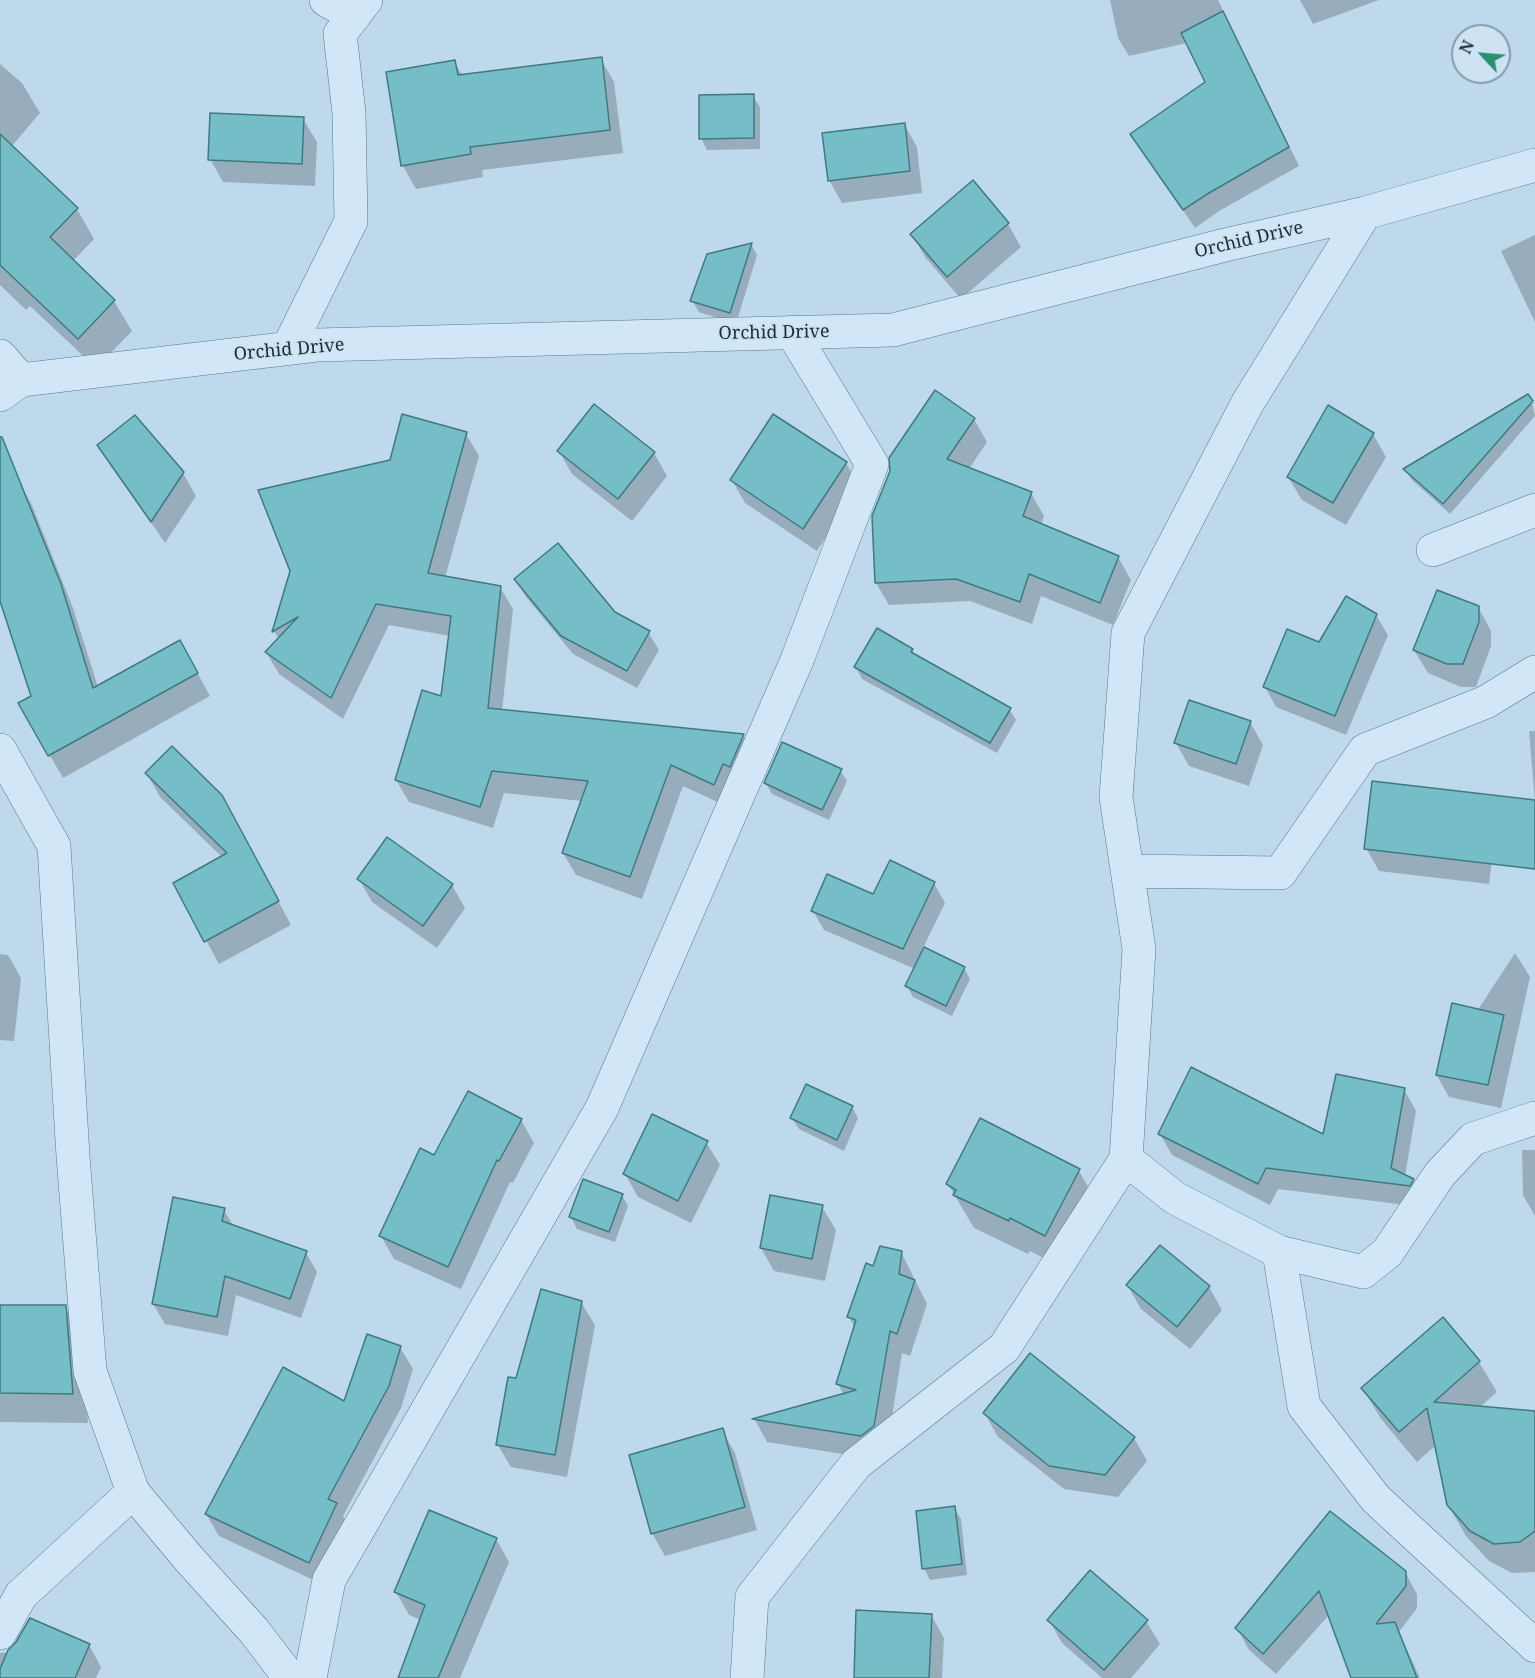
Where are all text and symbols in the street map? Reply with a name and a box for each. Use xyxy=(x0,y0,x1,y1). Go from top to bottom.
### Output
north arrow xyxy=(1451,24,1511,84)
text: N xyxy=(1454,37,1479,57)
street label: Orchid Drive xyxy=(1192,217,1306,263)
street label: Orchid Drive xyxy=(718,321,830,345)
street label: Orchid Drive xyxy=(233,334,345,366)

